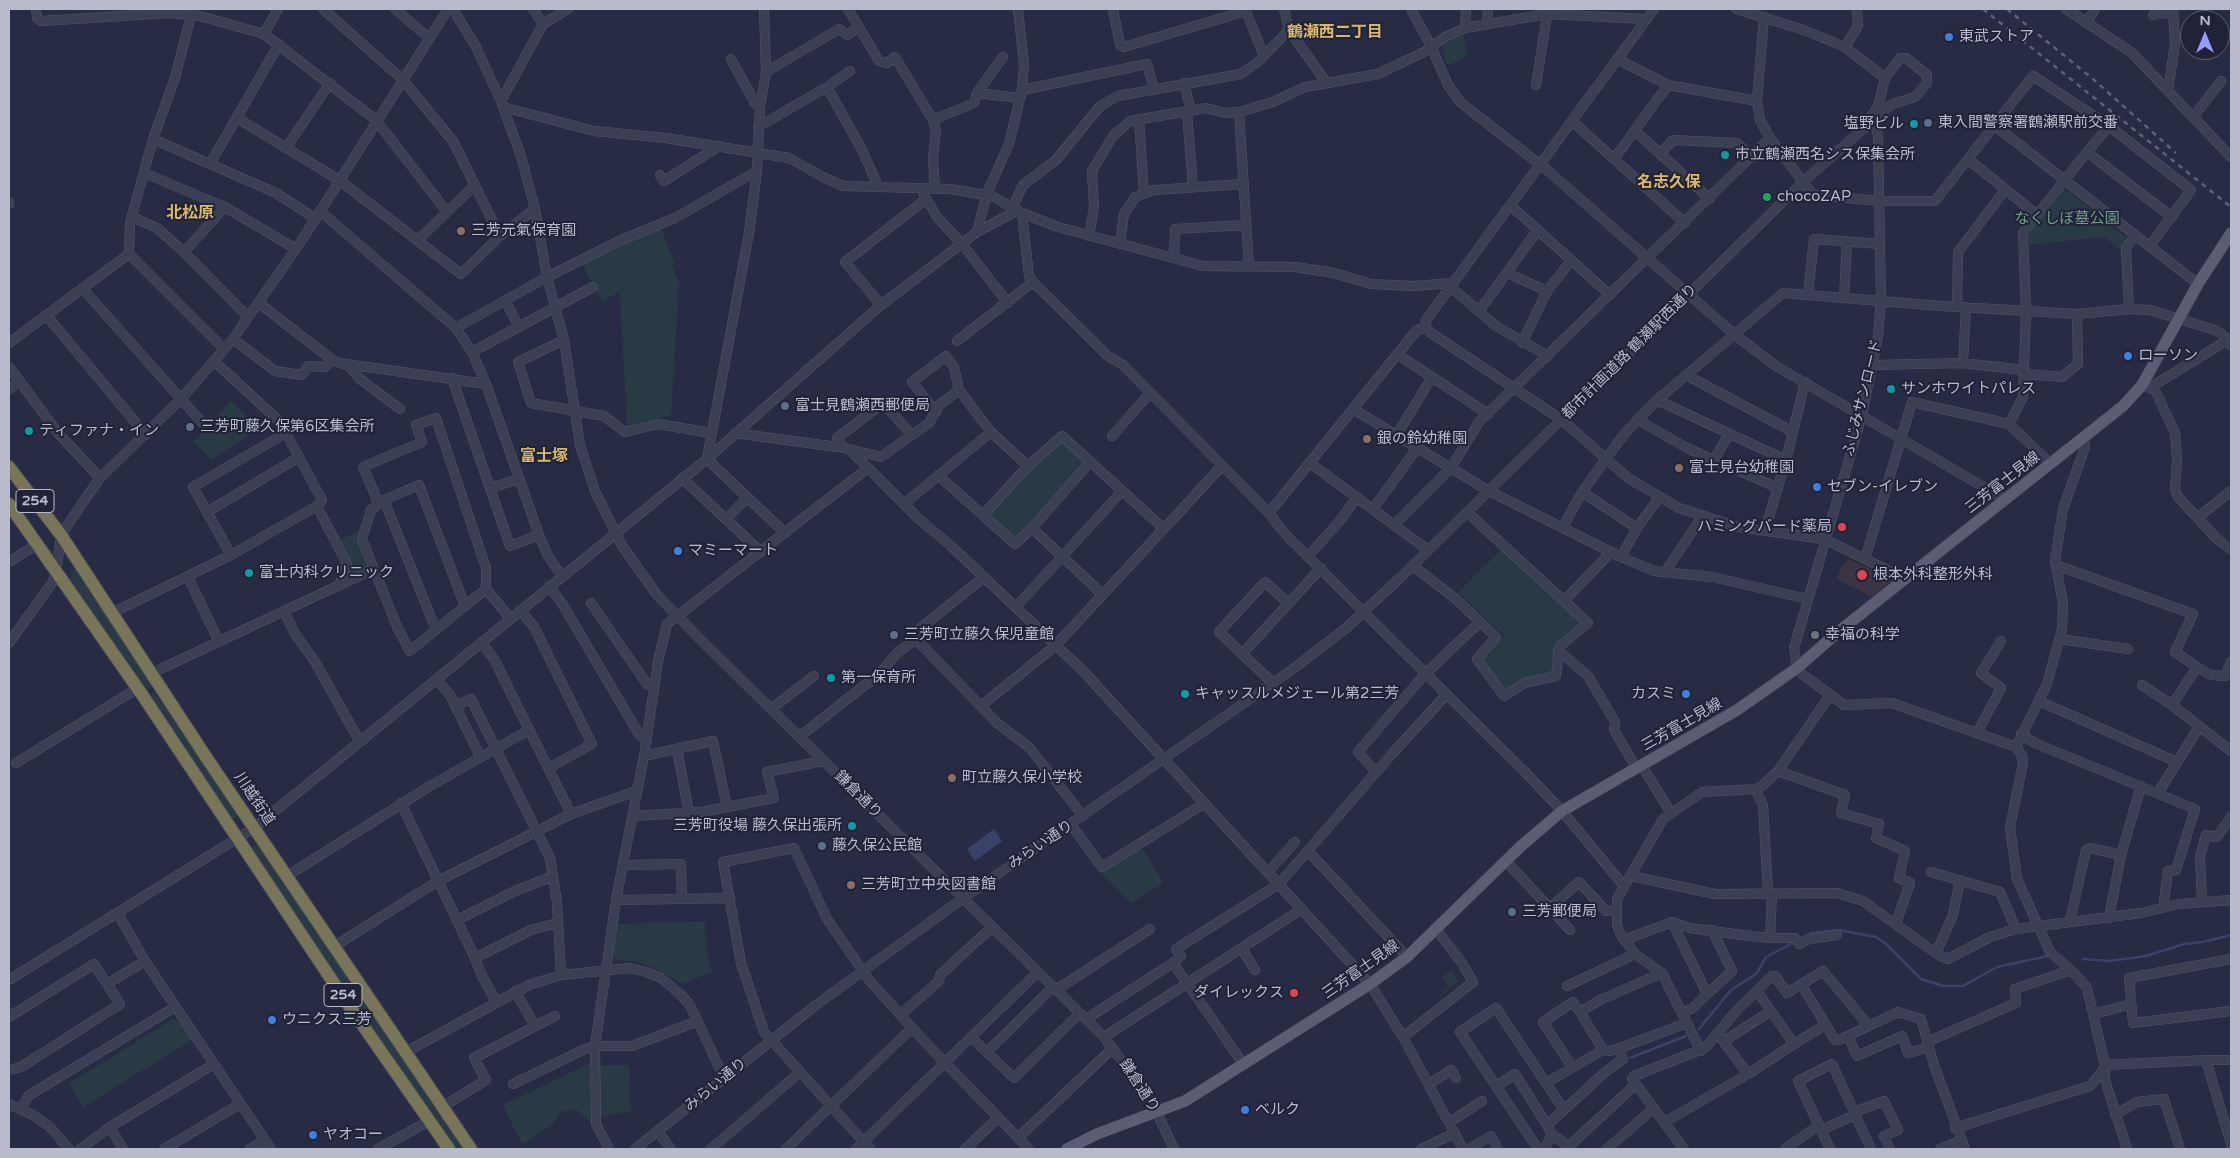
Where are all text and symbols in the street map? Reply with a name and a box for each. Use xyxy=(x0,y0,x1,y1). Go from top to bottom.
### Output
north arrow xyxy=(2180,10,2230,60)
text: N xyxy=(2199,12,2211,29)
district label: 鶴瀬西二丁目 xyxy=(1287,23,1383,43)
place label: 東武ストア xyxy=(1959,28,2034,46)
marker: 東武ストア xyxy=(1943,31,1955,43)
place label: 東入間警察署鶴瀬駅前交番 xyxy=(1938,114,2118,132)
place label: 塩野ビル xyxy=(1844,115,1904,133)
marker: 東入間警察署鶴瀬駅前交番 xyxy=(1922,117,1934,129)
marker: 塩野ビル xyxy=(1908,118,1920,130)
place label: 市立鶴瀬西名シス保集会所 xyxy=(1735,146,1915,164)
marker: 市立鶴瀬西名シス保集会所 xyxy=(1719,149,1731,161)
district label: 名志久保 xyxy=(1637,173,1701,193)
place label: chocoZAP xyxy=(1777,188,1851,206)
marker: chocoZAP xyxy=(1761,191,1773,203)
district label: 北松原 xyxy=(166,204,214,224)
park label: なくしぼ墓公園 xyxy=(2015,210,2119,228)
place label: 三芳元氣保育園 xyxy=(471,222,576,240)
marker: 三芳元氣保育園 xyxy=(455,225,467,237)
street label: 都市計画道路 鶴瀬駅西通り xyxy=(1559,281,1701,423)
street label: ふじみサンロード xyxy=(1840,338,1886,458)
place label: ローソン xyxy=(2138,347,2198,365)
marker: ローソン xyxy=(2122,350,2134,362)
place label: サンホワイトパレス xyxy=(1901,380,2036,398)
marker: サンホワイトパレス xyxy=(1885,383,1897,395)
place label: 富士見鶴瀬西郵便局 xyxy=(795,397,930,415)
marker: 富士見鶴瀬西郵便局 xyxy=(779,400,791,412)
place label: 三芳町藤久保第6区集会所 xyxy=(200,418,374,436)
marker: 三芳町藤久保第6区集会所 xyxy=(184,421,196,433)
place label: ティファナ・イン xyxy=(39,422,159,440)
marker: ティファナ・イン xyxy=(23,425,35,437)
place label: 銀の鈴幼稚園 xyxy=(1377,430,1467,448)
marker: 銀の鈴幼稚園 xyxy=(1361,433,1373,445)
district label: 富士塚 xyxy=(520,447,568,467)
street label: 三芳富士見線 xyxy=(1962,448,2044,518)
place label: 富士見台幼稚園 xyxy=(1689,459,1794,477)
marker: 富士見台幼稚園 xyxy=(1673,462,1685,474)
place label: セブン-イレブン xyxy=(1827,478,1938,496)
marker: セブン-イレブン xyxy=(1811,481,1823,493)
road number: 254 xyxy=(16,490,54,512)
place label: ハミングバード薬局 xyxy=(1697,518,1832,536)
marker: ハミングバード薬局 xyxy=(1836,521,1848,533)
place label: マミーマート xyxy=(688,542,778,560)
marker: マミーマート xyxy=(672,545,684,557)
place label: 富士内科クリニック xyxy=(259,564,394,582)
place label: 根本外科整形外科 xyxy=(1873,566,1993,584)
marker: 富士内科クリニック xyxy=(243,567,255,579)
marker: 根本外科整形外科 xyxy=(1855,568,1869,582)
place label: 三芳町立藤久保児童館 xyxy=(904,626,1054,644)
place label: 幸福の科学 xyxy=(1825,626,1900,644)
marker: 三芳町立藤久保児童館 xyxy=(888,629,900,641)
marker: 幸福の科学 xyxy=(1809,629,1821,641)
place label: 第一保育所 xyxy=(841,669,916,687)
marker: 第一保育所 xyxy=(825,672,837,684)
place label: キャッスルメジェール第2三芳 xyxy=(1195,685,1399,703)
place label: カスミ xyxy=(1631,685,1676,703)
marker: キャッスルメジェール第2三芳 xyxy=(1179,688,1191,700)
marker: カスミ xyxy=(1680,688,1692,700)
street label: 三芳富士見線 xyxy=(1639,695,1725,755)
street label: 鎌倉通り xyxy=(830,767,886,823)
street label: 川越街道 xyxy=(230,769,278,829)
place label: 町立藤久保小学校 xyxy=(962,769,1082,787)
marker: 町立藤久保小学校 xyxy=(946,772,958,784)
place label: 三芳町役場 藤久保出張所 xyxy=(673,817,842,835)
street label: みらい通り xyxy=(1005,817,1077,873)
marker: 三芳町役場 藤久保出張所 xyxy=(846,820,858,832)
place label: 藤久保公民館 xyxy=(832,837,922,855)
marker: 藤久保公民館 xyxy=(816,840,828,852)
place label: 三芳町立中央図書館 xyxy=(861,876,996,894)
marker: 三芳町立中央図書館 xyxy=(845,879,857,891)
place label: 三芳郵便局 xyxy=(1522,903,1597,921)
marker: 三芳郵便局 xyxy=(1506,906,1518,918)
street label: 三芳富士見線 xyxy=(1319,937,1403,1003)
road number: 254 xyxy=(324,984,362,1006)
place label: ダイレックス xyxy=(1194,984,1284,1002)
marker: ダイレックス xyxy=(1288,987,1300,999)
place label: ウニクス三芳 xyxy=(282,1011,372,1029)
marker: ウニクス三芳 xyxy=(266,1014,278,1026)
street label: みらい通り xyxy=(681,1054,751,1116)
street label: 鎌倉通り xyxy=(1115,1056,1163,1116)
place label: ベルク xyxy=(1255,1101,1300,1119)
marker: ベルク xyxy=(1239,1104,1251,1116)
place label: ヤオコー xyxy=(323,1126,383,1144)
marker: ヤオコー xyxy=(307,1129,319,1141)

